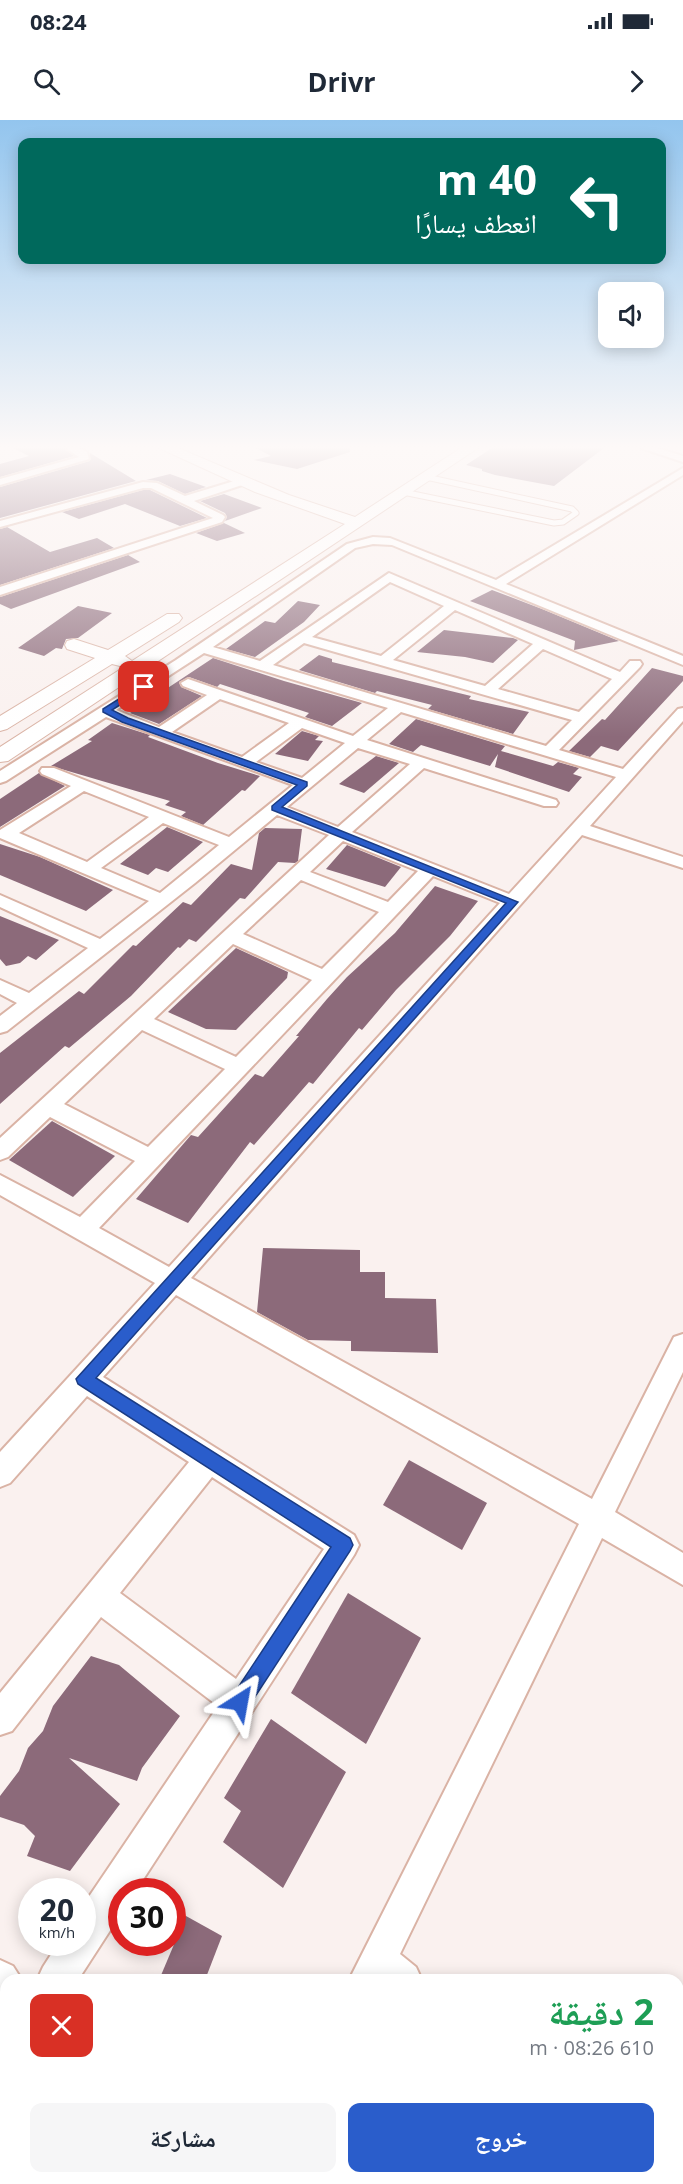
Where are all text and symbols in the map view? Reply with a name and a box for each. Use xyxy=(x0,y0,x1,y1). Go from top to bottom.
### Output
text: 08:24 xyxy=(30,6,87,36)
text: Drivr xyxy=(307,63,376,100)
icon: search xyxy=(30,65,63,98)
icon: forward xyxy=(620,65,653,98)
text: 40 m xyxy=(437,150,537,207)
icon: left xyxy=(558,162,636,240)
text: انعطف يسارًا xyxy=(415,204,537,241)
map controls xyxy=(598,282,664,348)
button: sound xyxy=(598,282,664,348)
pin xyxy=(118,661,169,712)
icon: arrive xyxy=(127,670,160,703)
position arrow xyxy=(208,1670,272,1734)
speed limit sign: 30 xyxy=(108,1878,186,1956)
text: 20 xyxy=(40,1889,74,1930)
text: km/h xyxy=(39,1922,75,1942)
text: 2 دقيقة xyxy=(548,1987,654,2036)
button: close xyxy=(30,1994,93,2057)
text: 610 m · 08:26 xyxy=(529,2034,654,2061)
button: مشاركة xyxy=(30,2103,336,2172)
button: خروج xyxy=(348,2103,654,2172)

